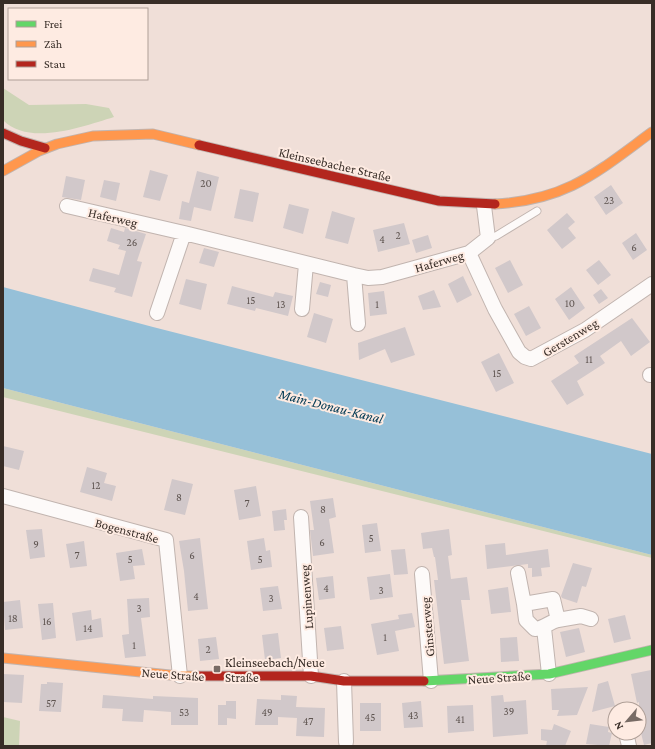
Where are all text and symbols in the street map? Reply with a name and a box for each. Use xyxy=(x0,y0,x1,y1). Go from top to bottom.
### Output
legend xyxy=(8,8,148,80)
text: Frei xyxy=(44,17,62,31)
text: Zäh xyxy=(44,37,63,51)
text: Stau xyxy=(44,57,66,71)
street label: Kleinseebacher Straße xyxy=(277,144,393,185)
house number: 20 xyxy=(200,177,212,189)
house number: 23 xyxy=(604,194,614,206)
street label: Haferweg xyxy=(87,205,140,231)
house number: 2 xyxy=(395,229,401,241)
house number: 4 xyxy=(379,233,385,245)
house number: 26 xyxy=(127,236,137,248)
house number: 6 xyxy=(631,241,637,253)
street label: Haferweg xyxy=(413,247,466,276)
house number: 15 xyxy=(247,294,255,306)
house number: 10 xyxy=(565,297,575,309)
house number: 13 xyxy=(277,298,285,310)
house number: 1 xyxy=(375,298,379,310)
street label: Gerstenweg xyxy=(540,315,601,360)
house number: 11 xyxy=(585,353,593,365)
house number: 15 xyxy=(493,367,501,379)
water label: Main-Donau-Kanal xyxy=(276,385,385,427)
house number: 12 xyxy=(92,479,100,491)
house number: 8 xyxy=(176,491,182,503)
house number: 7 xyxy=(244,497,250,509)
house number: 8 xyxy=(320,503,326,515)
street label: Bogenstraße xyxy=(93,515,161,546)
house number: 5 xyxy=(368,532,374,544)
house number: 6 xyxy=(319,536,325,548)
house number: 9 xyxy=(33,538,39,550)
house number: 7 xyxy=(74,549,80,561)
house number: 6 xyxy=(189,549,195,561)
house number: 5 xyxy=(127,553,133,565)
house number: 5 xyxy=(257,553,263,565)
street label: Lupinenweg xyxy=(297,564,316,630)
house number: 4 xyxy=(323,582,329,594)
house number: 3 xyxy=(378,584,384,596)
house number: 4 xyxy=(193,590,199,602)
house number: 3 xyxy=(268,592,274,604)
street label: Ginsterweg xyxy=(417,596,438,657)
house number: 3 xyxy=(136,602,142,614)
house number: 18 xyxy=(8,612,18,624)
house number: 16 xyxy=(42,615,52,627)
house number: 14 xyxy=(83,622,93,634)
house number: 1 xyxy=(383,631,387,643)
house number: 1 xyxy=(132,639,136,651)
house number: 2 xyxy=(205,643,211,655)
place label: Kleinseebach/Neue Straße xyxy=(225,655,325,685)
marker: Kleinseebach/Neue Straße xyxy=(212,664,222,674)
street label: Neue Straße xyxy=(141,665,205,684)
street label: Neue Straße xyxy=(467,668,531,687)
house number: 57 xyxy=(46,697,56,709)
north arrow xyxy=(607,701,647,741)
house number: 39 xyxy=(504,705,514,717)
house number: 53 xyxy=(179,706,189,718)
house number: 49 xyxy=(261,706,273,718)
house number: 43 xyxy=(408,709,418,721)
house number: 45 xyxy=(365,711,375,723)
house number: 41 xyxy=(455,713,465,725)
house number: 47 xyxy=(303,715,313,727)
text: N xyxy=(611,719,625,732)

